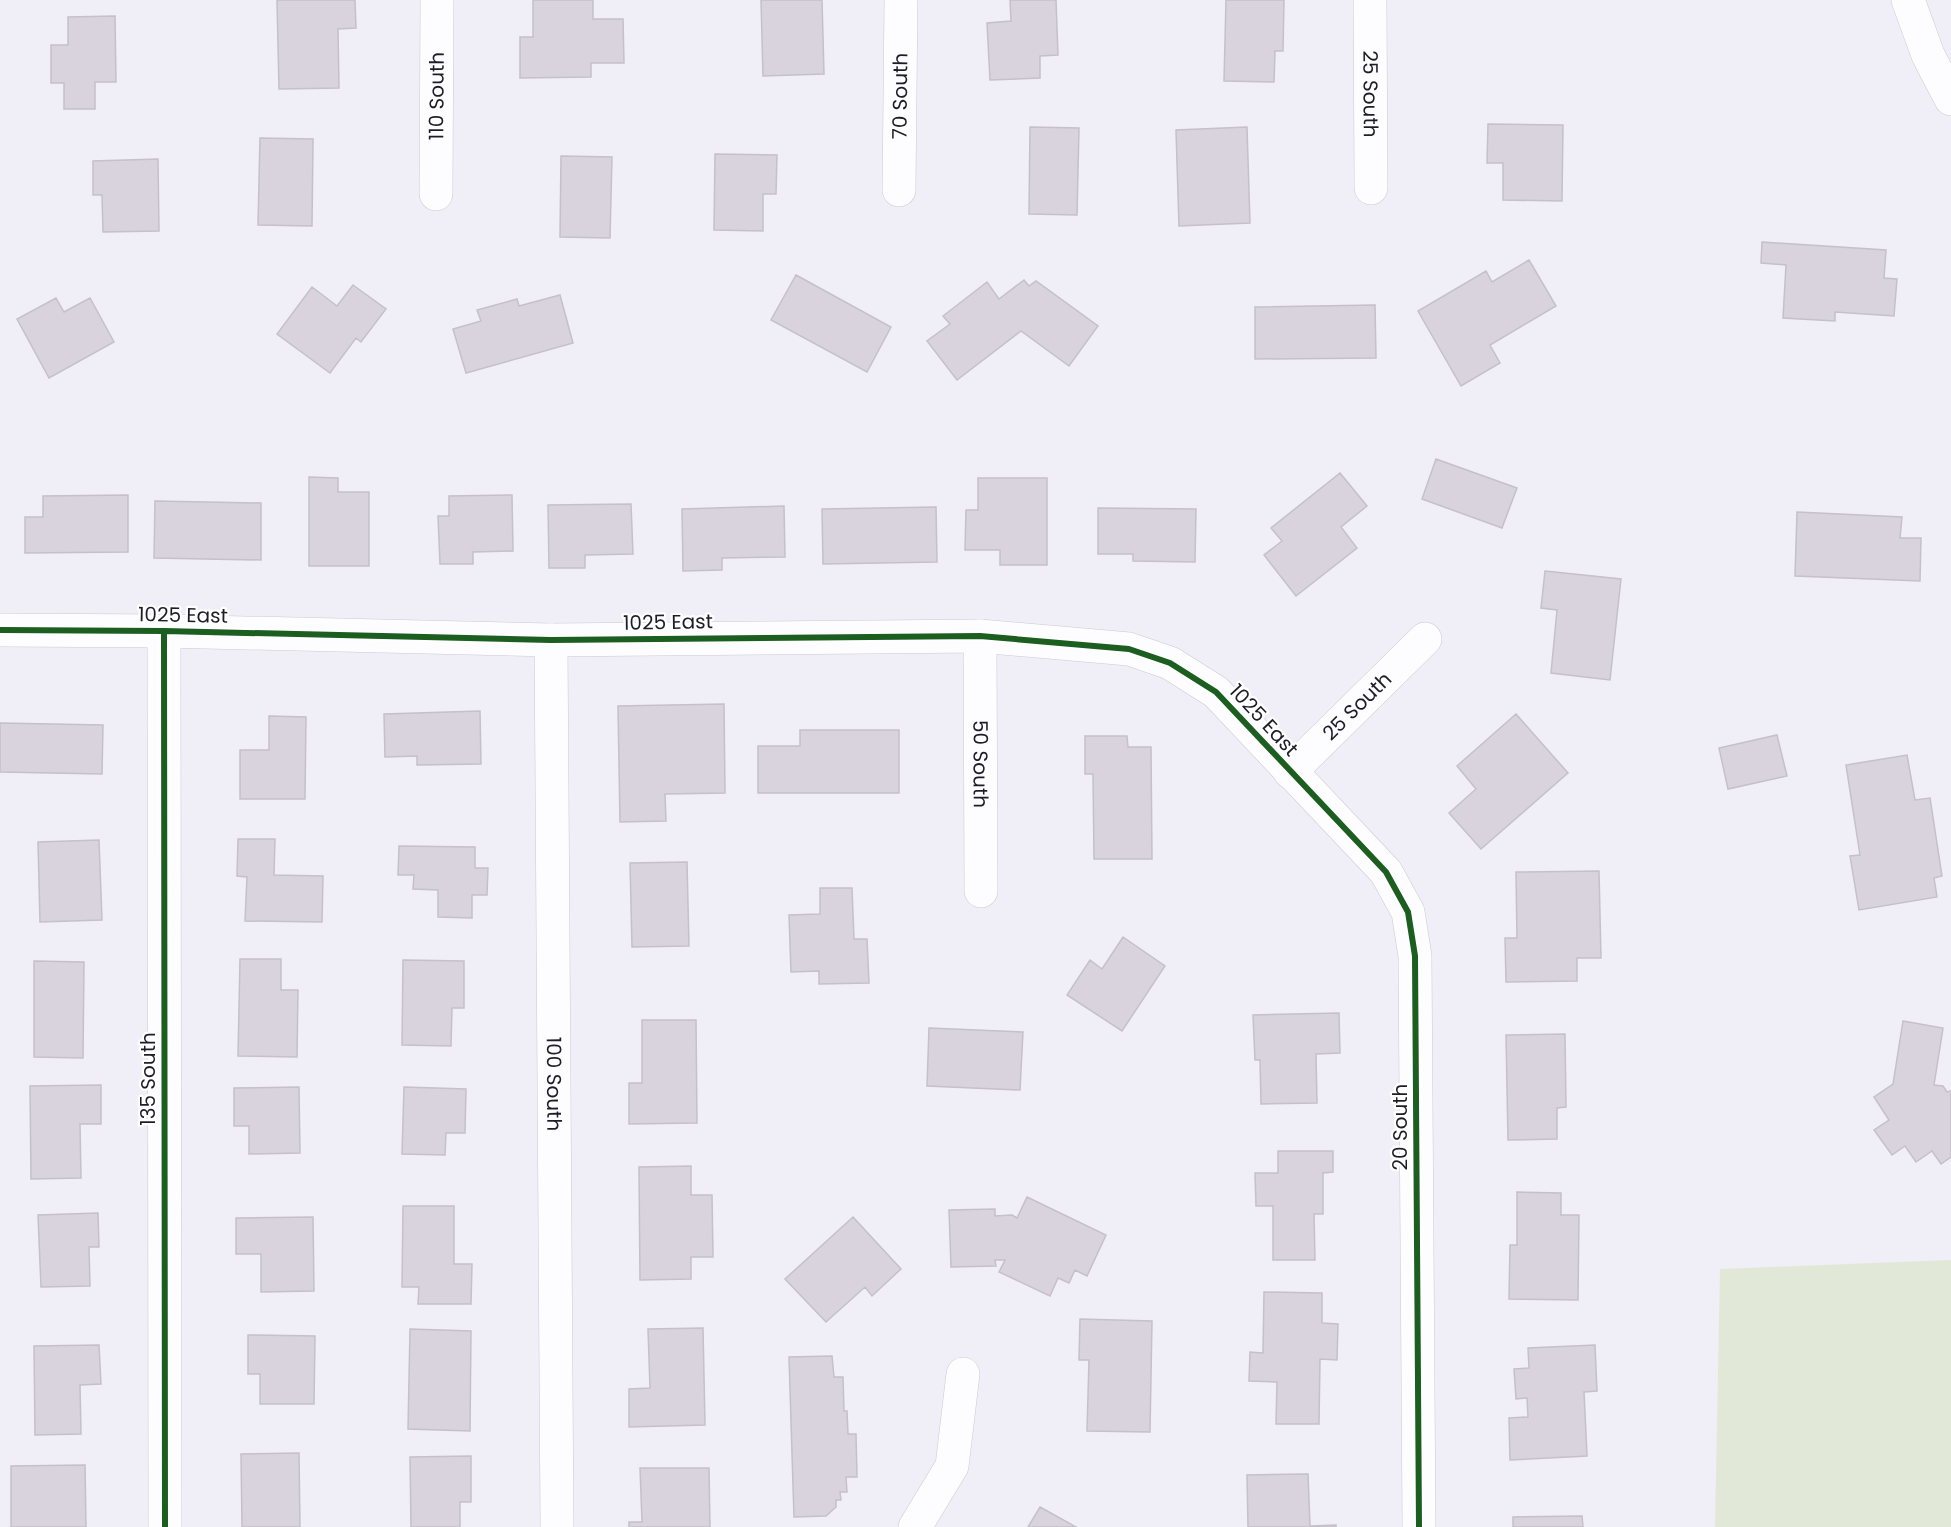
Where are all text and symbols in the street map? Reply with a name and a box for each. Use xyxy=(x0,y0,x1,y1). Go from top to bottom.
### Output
street label: 25 South xyxy=(1356,50,1385,138)
street label: 110 South xyxy=(422,52,451,140)
street label: 70 South xyxy=(886,53,914,139)
street label: 1025 East xyxy=(138,600,228,630)
street label: 1025 East xyxy=(623,607,713,637)
street label: 25 South xyxy=(1316,666,1398,746)
street label: 1025 East xyxy=(1223,678,1305,762)
street label: 50 South xyxy=(966,720,995,808)
street label: 135 South xyxy=(134,1032,162,1126)
street label: 100 South xyxy=(540,1037,568,1131)
street label: 20 South xyxy=(1386,1084,1414,1170)

